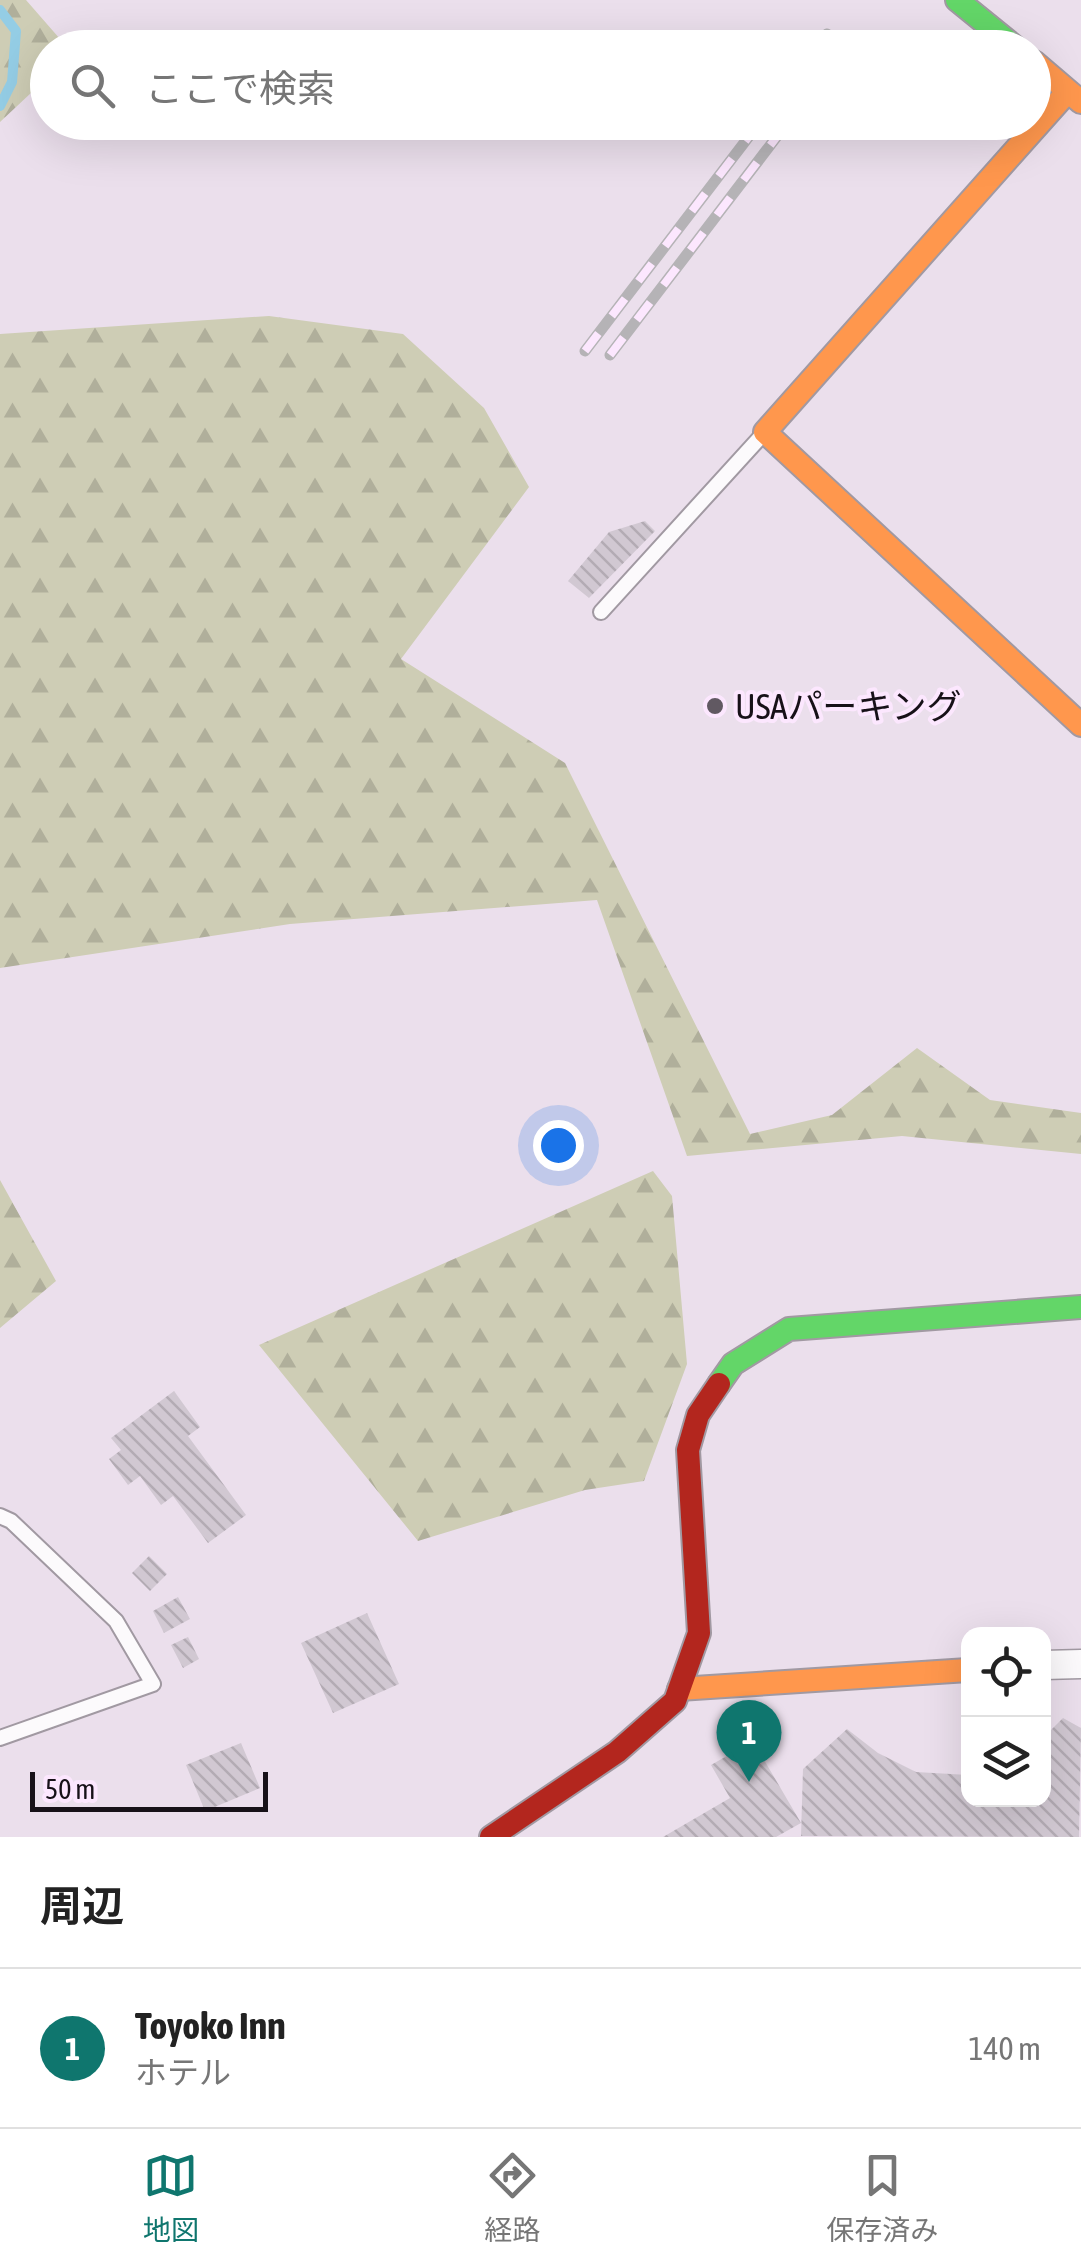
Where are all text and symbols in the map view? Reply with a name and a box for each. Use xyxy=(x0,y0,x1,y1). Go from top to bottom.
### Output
search box xyxy=(30,30,1051,140)
icon: search xyxy=(65,58,120,113)
text: ここで検索 xyxy=(145,67,335,110)
place label: USAパーキング xyxy=(735,686,961,726)
marker: USAパーキング xyxy=(704,695,726,717)
your location xyxy=(533,1120,584,1171)
map controls xyxy=(961,1627,1051,1807)
button: locate xyxy=(961,1627,1051,1717)
pin: 1 xyxy=(716,1700,782,1782)
button: layers xyxy=(961,1717,1051,1807)
scale bar xyxy=(30,1767,268,1812)
text: 50 m xyxy=(45,1773,95,1805)
text: 周辺 xyxy=(40,1882,124,1930)
text: Toyoko Inn xyxy=(135,2004,286,2047)
text: 1 xyxy=(65,2030,80,2067)
text: 140 m xyxy=(968,2030,1041,2067)
text: ホテル xyxy=(135,2054,231,2091)
tab: 地図 xyxy=(143,2148,199,2248)
tab: 経路 xyxy=(484,2148,540,2248)
tab: 保存済み xyxy=(826,2148,938,2248)

